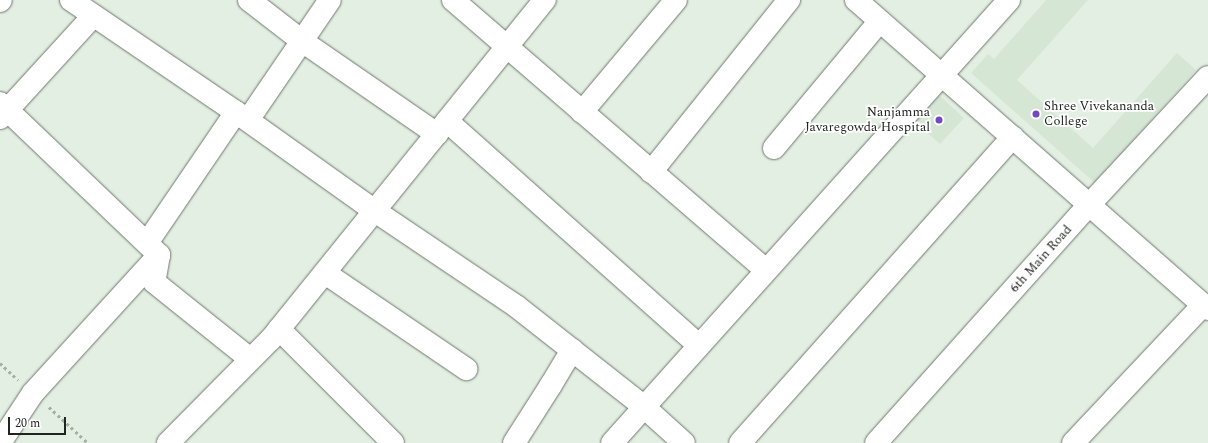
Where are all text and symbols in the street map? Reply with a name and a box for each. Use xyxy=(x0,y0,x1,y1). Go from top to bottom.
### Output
place label: Shree Vivekananda College xyxy=(1044,99,1154,130)
place label: Nanjamma Javaregowda Hospital xyxy=(805,105,930,136)
marker: Shree Vivekananda College xyxy=(1031,109,1041,119)
marker: Nanjamma Javaregowda Hospital xyxy=(933,114,945,126)
street label: 6th Main Road xyxy=(1007,222,1075,296)
scale bar xyxy=(10,409,68,435)
text: 20 m xyxy=(15,414,40,433)

